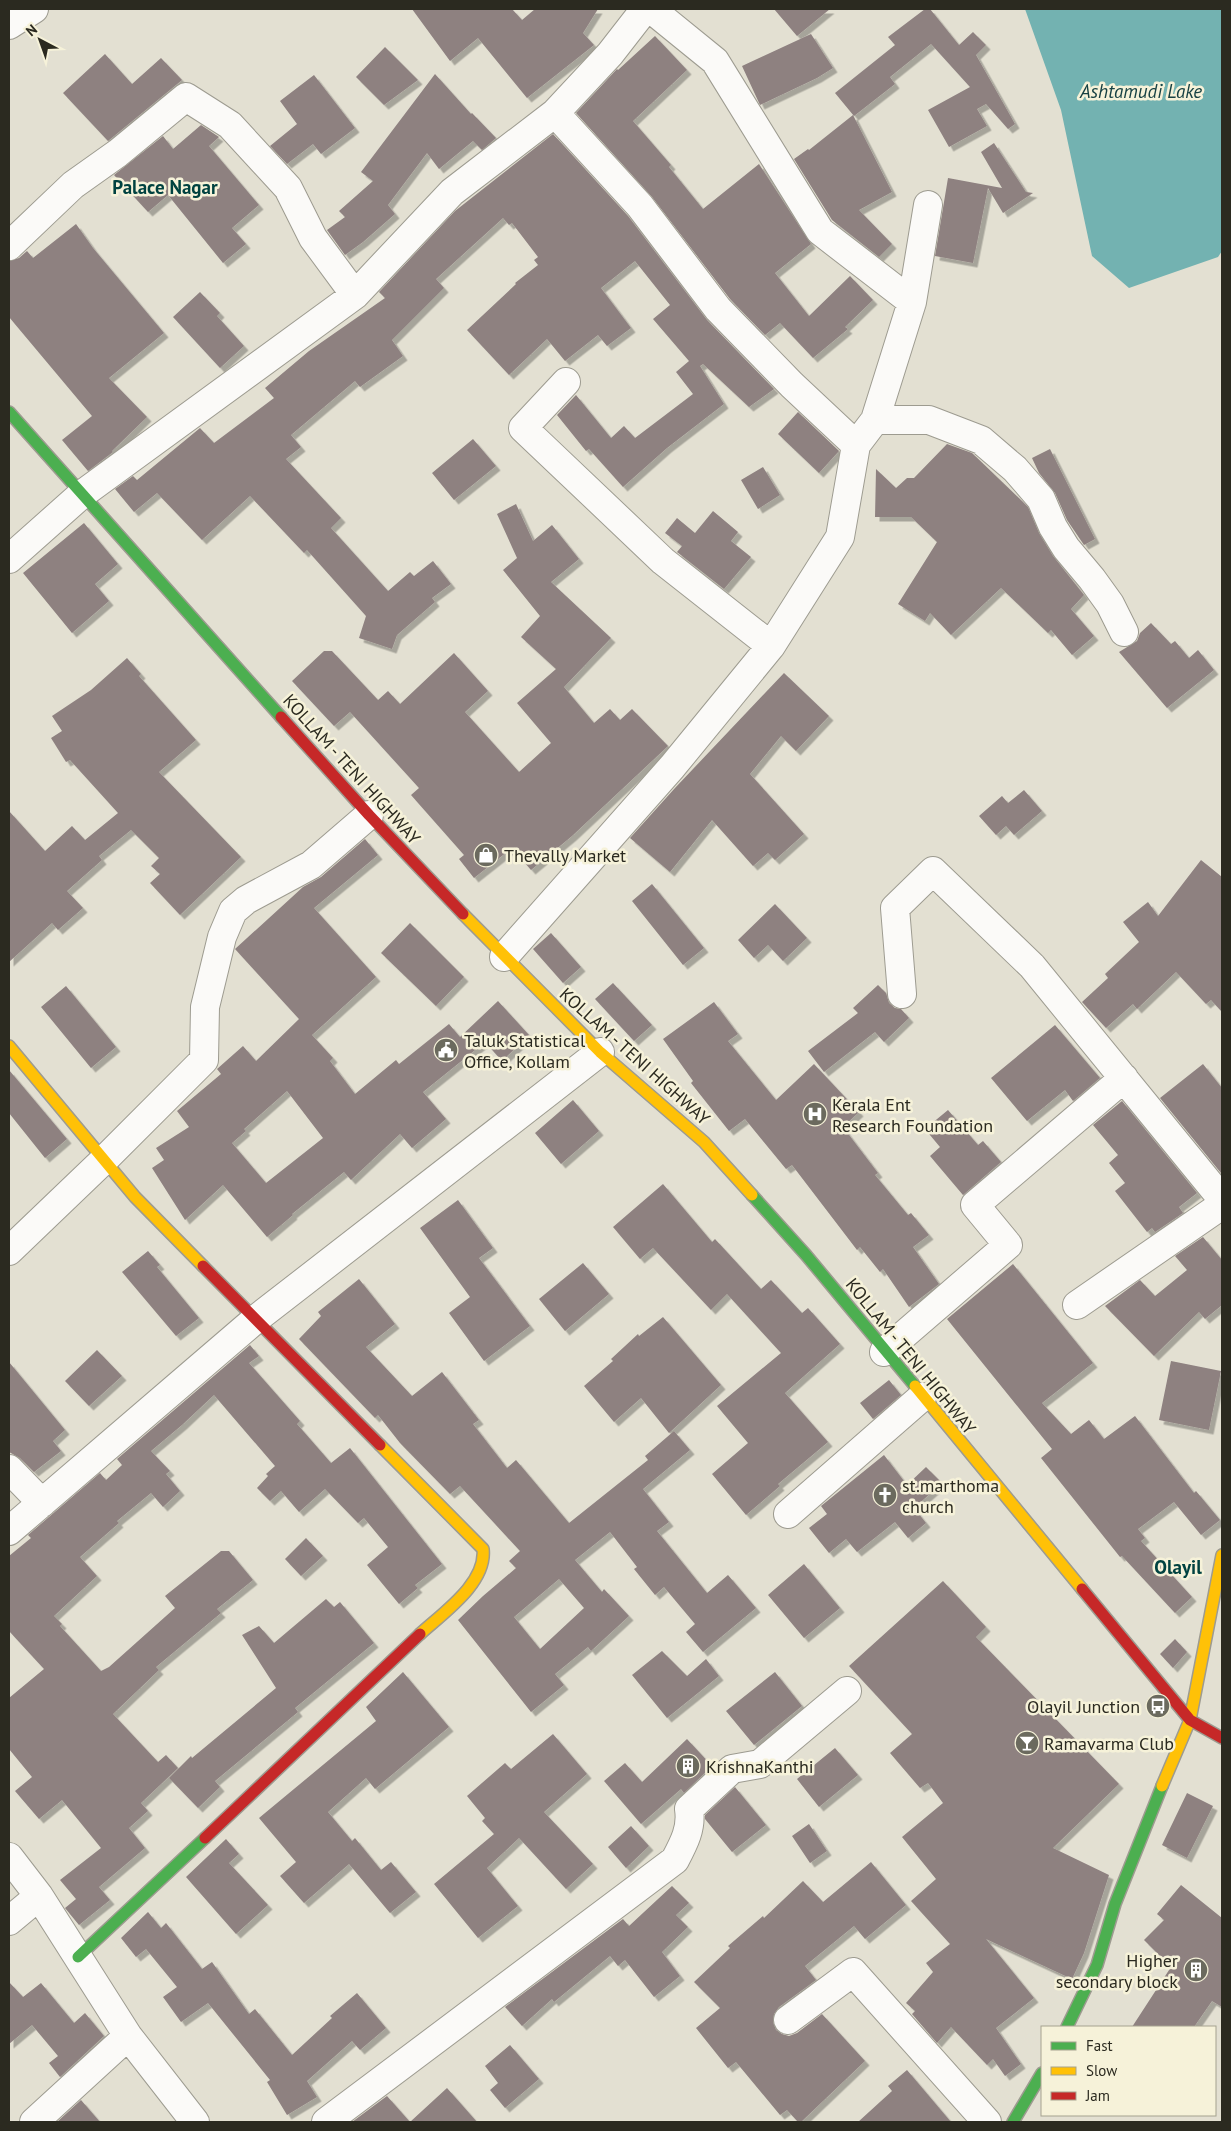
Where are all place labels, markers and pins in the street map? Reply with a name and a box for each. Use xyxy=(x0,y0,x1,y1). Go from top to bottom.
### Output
shop icon: Thevally Market xyxy=(473,842,499,868)
place label: Thevally Market xyxy=(504,844,626,867)
place label: Taluk Statistical Office, Kollam xyxy=(464,1029,586,1073)
public building icon: Taluk Statistical Office, Kollam xyxy=(433,1037,459,1063)
place label: Kerala Ent Research Foundation xyxy=(832,1093,993,1137)
hospital icon: Kerala Ent Research Foundation xyxy=(802,1101,828,1127)
place label: st.marthoma church xyxy=(902,1474,999,1518)
church icon: st.marthoma church xyxy=(872,1482,898,1508)
bus stop icon: Olayil Junction xyxy=(1145,1693,1171,1719)
place label: Olayil Junction xyxy=(1027,1695,1140,1718)
bar icon: Ramavarma Club xyxy=(1014,1730,1040,1756)
place label: Ramavarma Club xyxy=(1044,1732,1174,1755)
building icon: KrishnaKanthi xyxy=(675,1753,701,1779)
place label: KrishnaKanthi xyxy=(706,1755,814,1778)
place label: Higher secondary block xyxy=(1056,1949,1178,1993)
building icon: Higher secondary block xyxy=(1183,1957,1209,1983)

